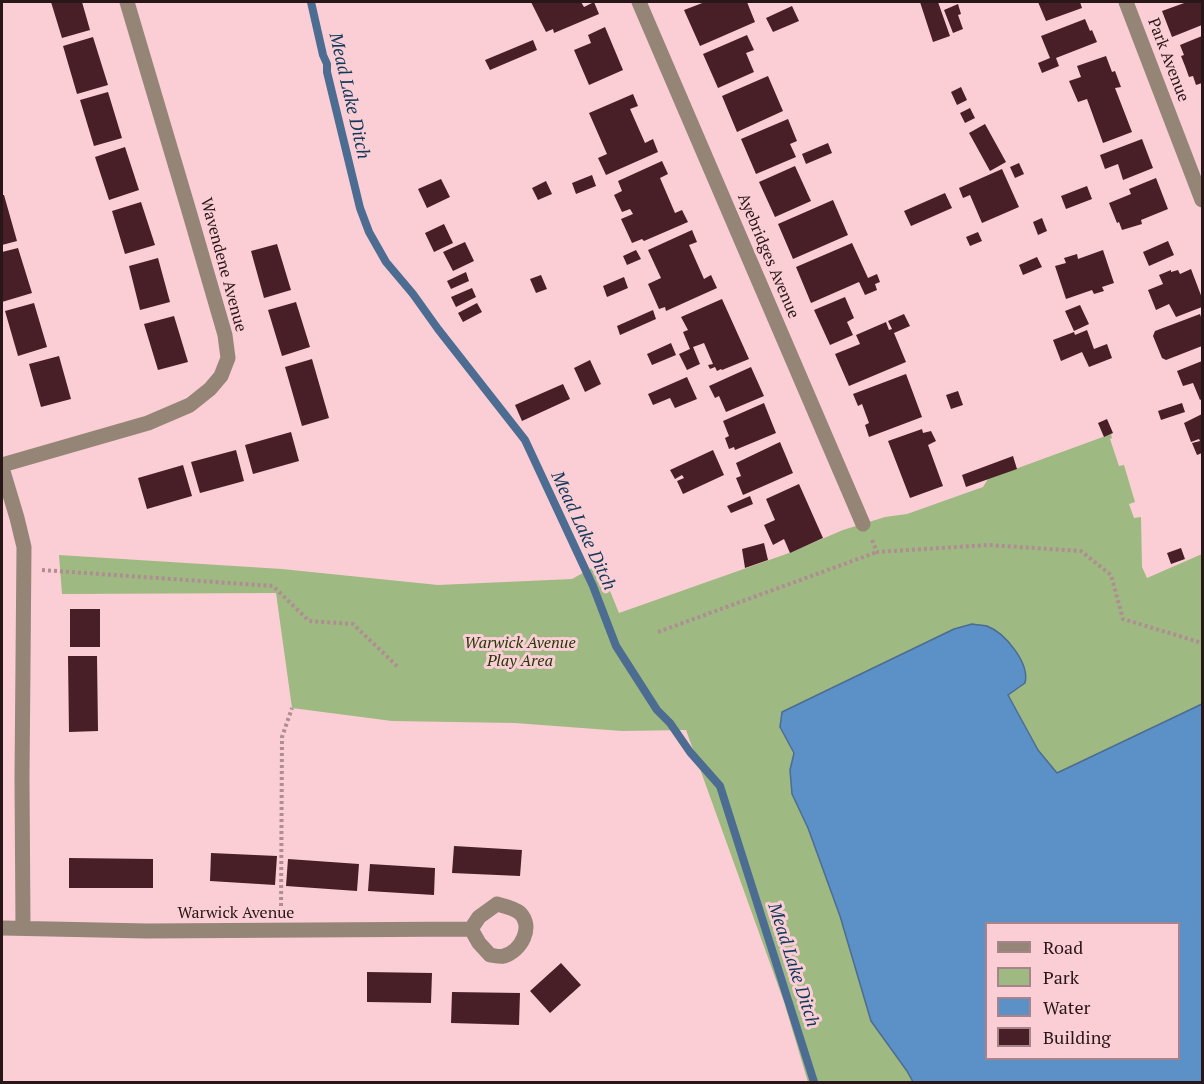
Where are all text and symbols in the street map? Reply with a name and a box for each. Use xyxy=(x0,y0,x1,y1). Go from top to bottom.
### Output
street label: Park Avenue xyxy=(1143,15,1193,105)
water label: Mead Lake Ditch xyxy=(324,31,374,161)
street label: Ayebridges Avenue xyxy=(733,191,803,321)
street label: Wavendene Avenue xyxy=(196,196,250,334)
water label: Mead Lake Ditch xyxy=(546,468,620,594)
park label: Warwick Avenue Play Area xyxy=(464,633,576,671)
water label: Mead Lake Ditch xyxy=(763,900,823,1030)
street label: Warwick Avenue xyxy=(178,903,294,923)
legend xyxy=(985,922,1180,1060)
text: Road xyxy=(1043,935,1083,959)
text: Park xyxy=(1043,965,1079,989)
text: Water xyxy=(1043,995,1090,1019)
text: Building xyxy=(1043,1025,1111,1049)

